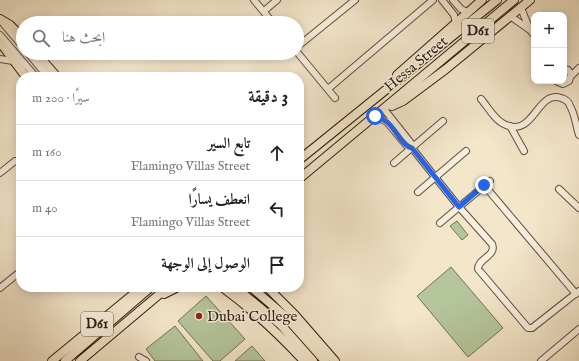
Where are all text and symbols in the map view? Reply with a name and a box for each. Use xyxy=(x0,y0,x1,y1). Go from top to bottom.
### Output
map controls xyxy=(531,12,567,84)
button: + xyxy=(531,12,567,48)
search box xyxy=(16,16,304,60)
road number: D61 xyxy=(462,19,494,43)
icon: search xyxy=(30,27,52,49)
text: ابحث هنا xyxy=(62,28,105,47)
street label: Hessa Street xyxy=(380,32,452,96)
button: − xyxy=(531,48,567,84)
text: 3 دقيقة xyxy=(248,87,288,108)
text: سيرًا · 200 m xyxy=(32,90,90,107)
route start xyxy=(366,107,384,125)
text: تابع السير xyxy=(208,134,250,153)
icon: ahead xyxy=(266,142,288,164)
text: 160 m xyxy=(32,144,62,161)
text: Flamingo Villas Street xyxy=(131,158,250,175)
route end xyxy=(475,176,493,194)
text: انعطف يسارًا xyxy=(188,190,250,209)
icon: left xyxy=(266,198,288,220)
text: 40 m xyxy=(32,200,58,217)
text: Flamingo Villas Street xyxy=(131,214,250,231)
text: الوصول إلى الوجهة xyxy=(161,254,250,273)
icon: arrive xyxy=(266,254,288,276)
place label: Dubai College xyxy=(207,307,298,326)
marker: Dubai College xyxy=(194,311,204,321)
road number: D61 xyxy=(81,312,113,336)

